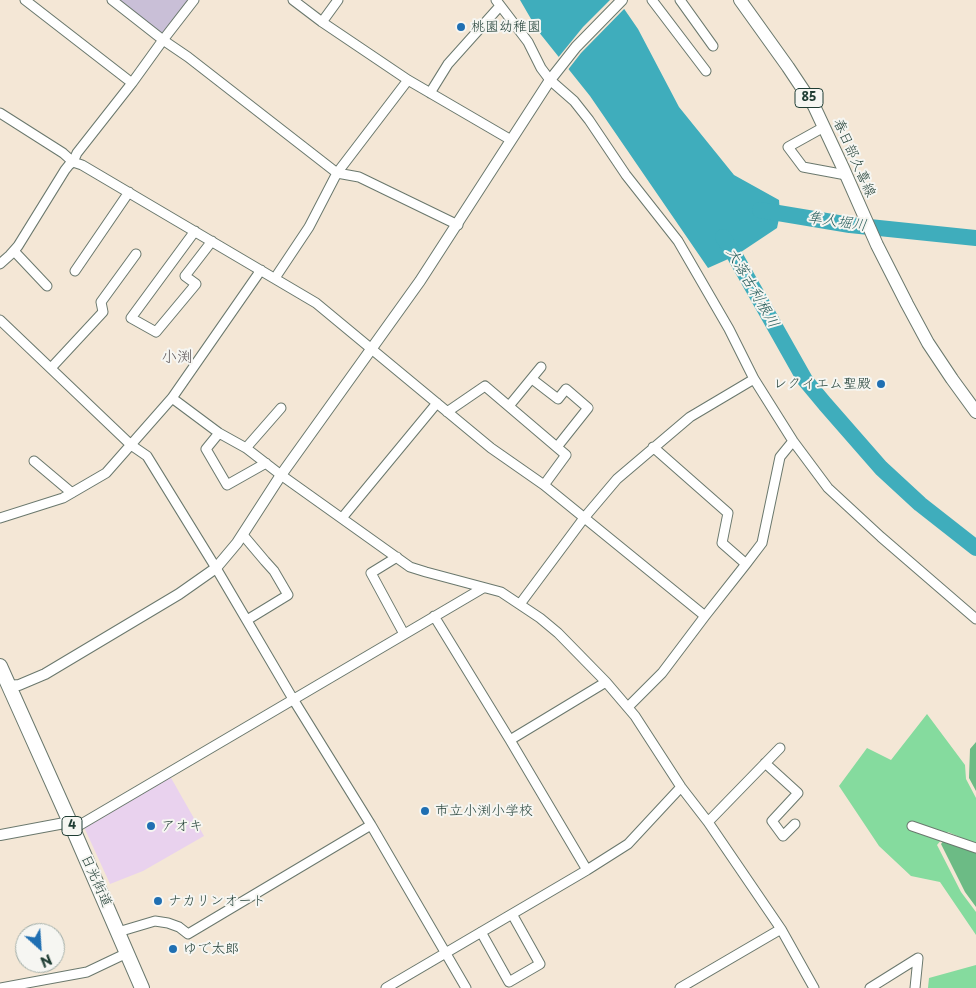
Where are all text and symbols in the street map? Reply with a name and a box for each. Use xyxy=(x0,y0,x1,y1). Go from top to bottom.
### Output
place label: 桃園幼稚園 xyxy=(471,19,541,35)
marker: 桃園幼稚園 xyxy=(455,21,467,33)
road number: 85 xyxy=(795,89,823,108)
street label: 春日部久喜線 xyxy=(829,116,879,200)
water label: 隼人堀川 xyxy=(806,209,868,235)
water label: 大落古利根川 xyxy=(722,245,782,331)
district label: 小渕 xyxy=(161,348,193,368)
place label: レクイエム聖殿 xyxy=(773,376,871,392)
marker: レクイエム聖殿 xyxy=(875,378,887,390)
place label: 市立小渕小学校 xyxy=(435,803,533,819)
marker: 市立小渕小学校 xyxy=(419,805,431,817)
road number: 4 xyxy=(62,816,82,836)
place label: アオキ xyxy=(161,818,203,834)
marker: アオキ xyxy=(145,820,157,832)
street label: 日光街道 xyxy=(77,852,115,910)
place label: ナカリンオート xyxy=(168,893,266,909)
marker: ナカリンオート xyxy=(152,895,164,907)
north arrow xyxy=(15,923,65,973)
place label: ゆで太郎 xyxy=(183,941,239,957)
marker: ゆで太郎 xyxy=(167,943,179,955)
text: N xyxy=(37,949,56,973)

